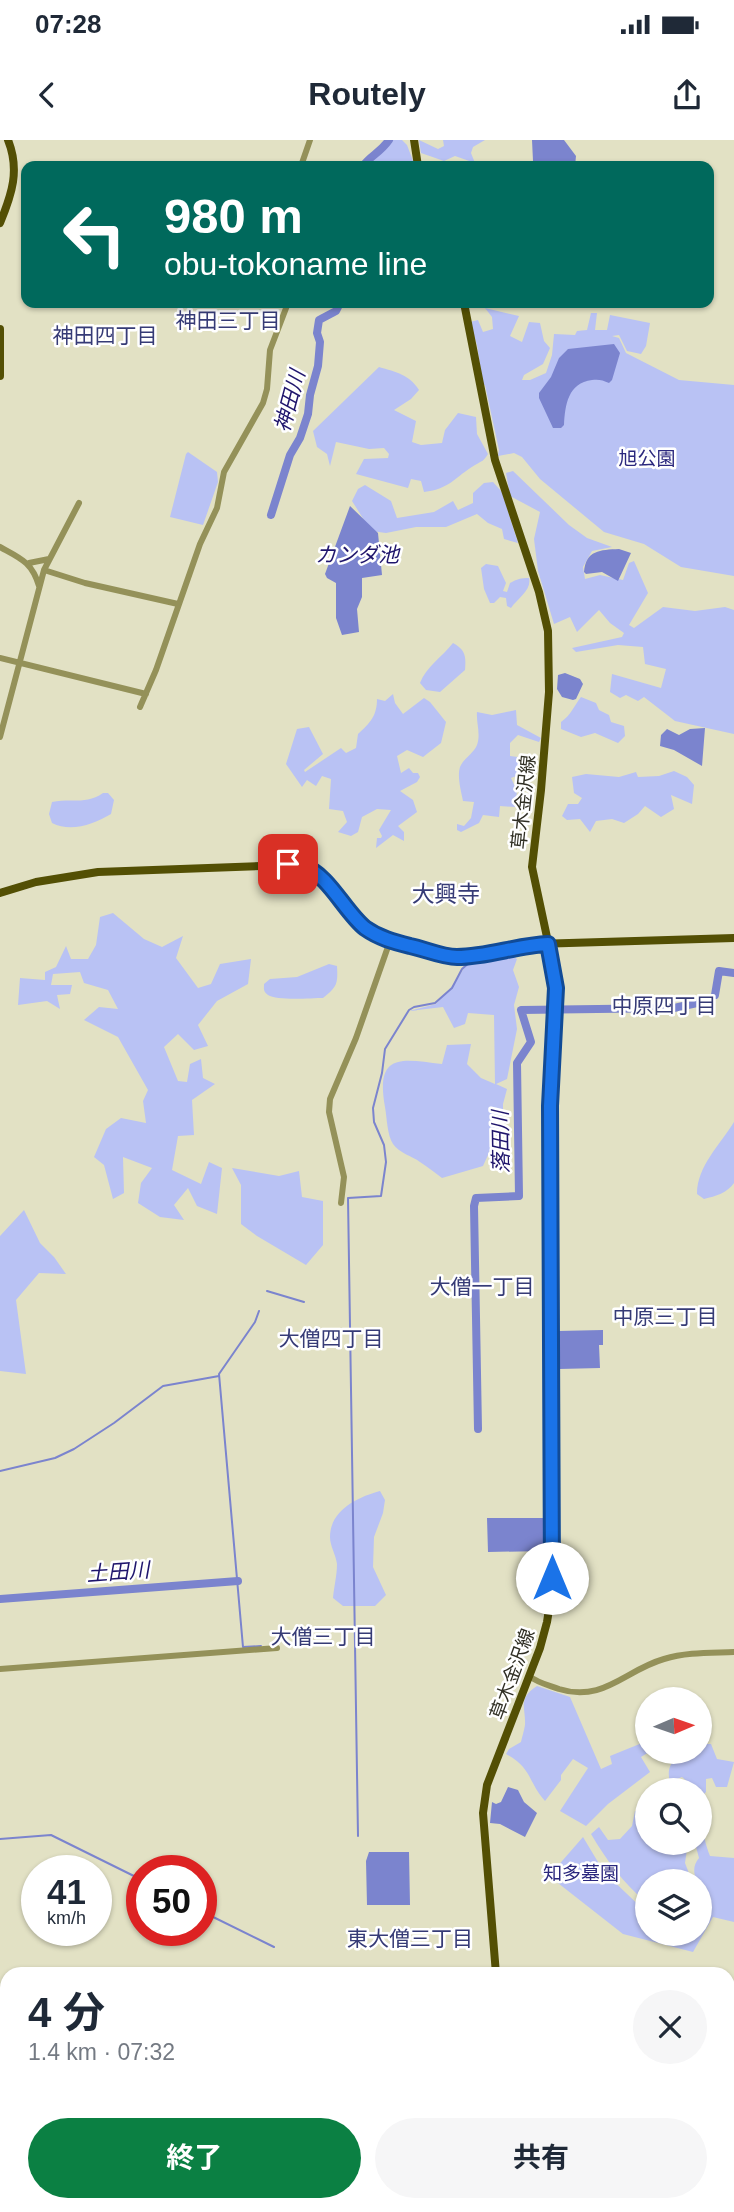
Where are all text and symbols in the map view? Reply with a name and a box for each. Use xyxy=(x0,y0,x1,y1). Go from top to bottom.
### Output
text: 07:28 xyxy=(35,9,102,39)
icon: back xyxy=(28,76,66,114)
text: Routely xyxy=(308,76,426,112)
icon: share xyxy=(668,76,706,114)
icon: left xyxy=(49,189,140,280)
text: 980 m xyxy=(164,189,303,243)
text: obu-tokoname line xyxy=(164,246,427,282)
district label: 神田三丁目 xyxy=(176,309,281,332)
district label: 神田四丁目 xyxy=(53,324,158,347)
water label: 神田川 xyxy=(270,366,309,434)
park label: 旭公園 xyxy=(618,448,676,469)
water label: カンダ池 xyxy=(315,543,401,566)
street label: 草木金沢線 xyxy=(508,754,539,850)
pin xyxy=(258,834,318,894)
icon: arrive xyxy=(269,845,307,883)
district label: 大興寺 xyxy=(412,881,481,907)
district label: 中原四丁目 xyxy=(612,994,717,1017)
water label: 落田川 xyxy=(488,1108,513,1174)
district label: 大僧一丁目 xyxy=(430,1275,535,1298)
district label: 中原三丁目 xyxy=(613,1305,718,1328)
district label: 大僧四丁目 xyxy=(279,1327,384,1350)
position arrow xyxy=(515,1541,589,1615)
water label: 土田川 xyxy=(86,1558,152,1585)
district label: 大僧三丁目 xyxy=(271,1625,376,1648)
street label: 草木金沢線 xyxy=(486,1626,539,1722)
north arrow xyxy=(635,1687,712,1764)
map controls xyxy=(635,1687,712,1946)
button: search xyxy=(635,1778,712,1855)
speed limit sign: 50 xyxy=(126,1855,217,1946)
park label: 知多墓園 xyxy=(543,1863,619,1884)
button: layers xyxy=(635,1869,712,1946)
text: 41 xyxy=(47,1872,86,1911)
text: km/h xyxy=(47,1908,86,1928)
district label: 東大僧三丁目 xyxy=(347,1927,473,1950)
text: 4 分 xyxy=(28,1989,105,2036)
button: close xyxy=(633,1990,707,2064)
text: 1.4 km · 07:32 xyxy=(28,2039,175,2065)
button: 終了 xyxy=(28,2118,361,2198)
button: 共有 xyxy=(375,2118,707,2198)

